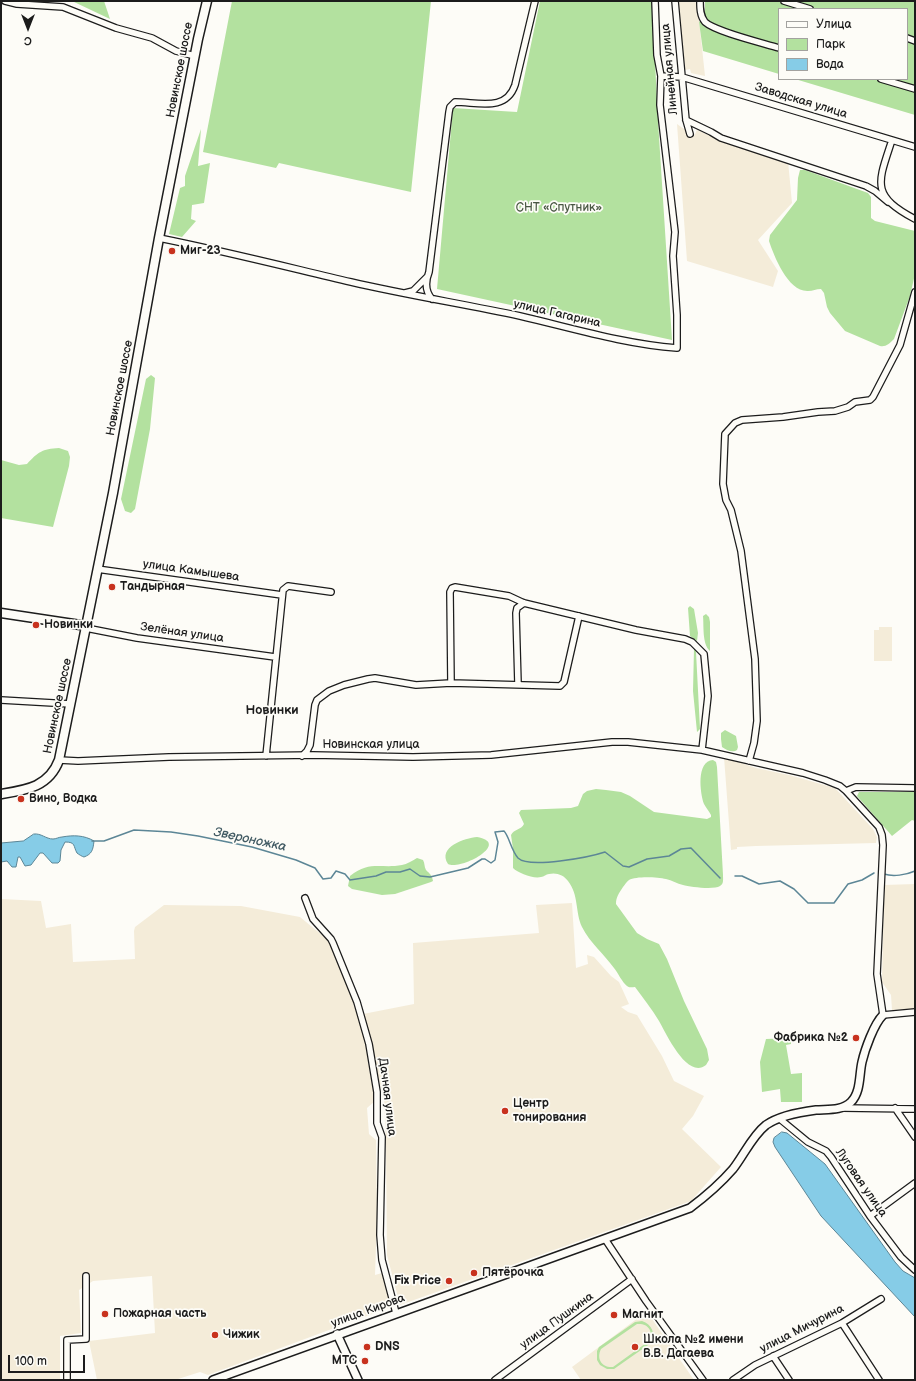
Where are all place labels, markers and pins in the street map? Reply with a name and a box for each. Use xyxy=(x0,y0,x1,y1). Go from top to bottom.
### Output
place label: Миг-23 xyxy=(180,244,220,258)
marker: Миг-23 xyxy=(167,246,177,256)
place label: Тандырная xyxy=(120,580,185,594)
marker: Тандырная xyxy=(107,582,117,592)
place label: Новинки xyxy=(44,618,93,632)
marker: Новинки xyxy=(31,620,41,630)
place label: Вино, Водка xyxy=(29,792,97,806)
marker: Вино, Водка xyxy=(16,794,26,804)
place label: Фабрика №2 xyxy=(774,1031,848,1045)
marker: Фабрика №2 xyxy=(851,1033,861,1043)
place label: Центр тонирования xyxy=(513,1097,587,1125)
marker: Центр тонирования xyxy=(500,1106,510,1116)
place label: Пятёрочка xyxy=(482,1266,544,1280)
marker: Пятёрочка xyxy=(469,1268,479,1278)
place label: Fix Price xyxy=(394,1274,441,1288)
marker: Fix Price xyxy=(444,1276,454,1286)
place label: Пожарная часть xyxy=(113,1307,206,1321)
place label: Магнит xyxy=(622,1308,663,1322)
marker: Пожарная часть xyxy=(100,1309,110,1319)
marker: Магнит xyxy=(609,1310,619,1320)
place label: Чижик xyxy=(223,1328,260,1342)
marker: Чижик xyxy=(210,1330,220,1340)
place label: Школа №2 имени В.В. Дагаева xyxy=(643,1333,744,1361)
place label: DNS xyxy=(375,1340,400,1354)
marker: DNS xyxy=(362,1342,372,1352)
marker: Школа №2 имени В.В. Дагаева xyxy=(630,1342,640,1352)
place label: МТС xyxy=(332,1354,357,1368)
marker: МТС xyxy=(360,1356,370,1366)

